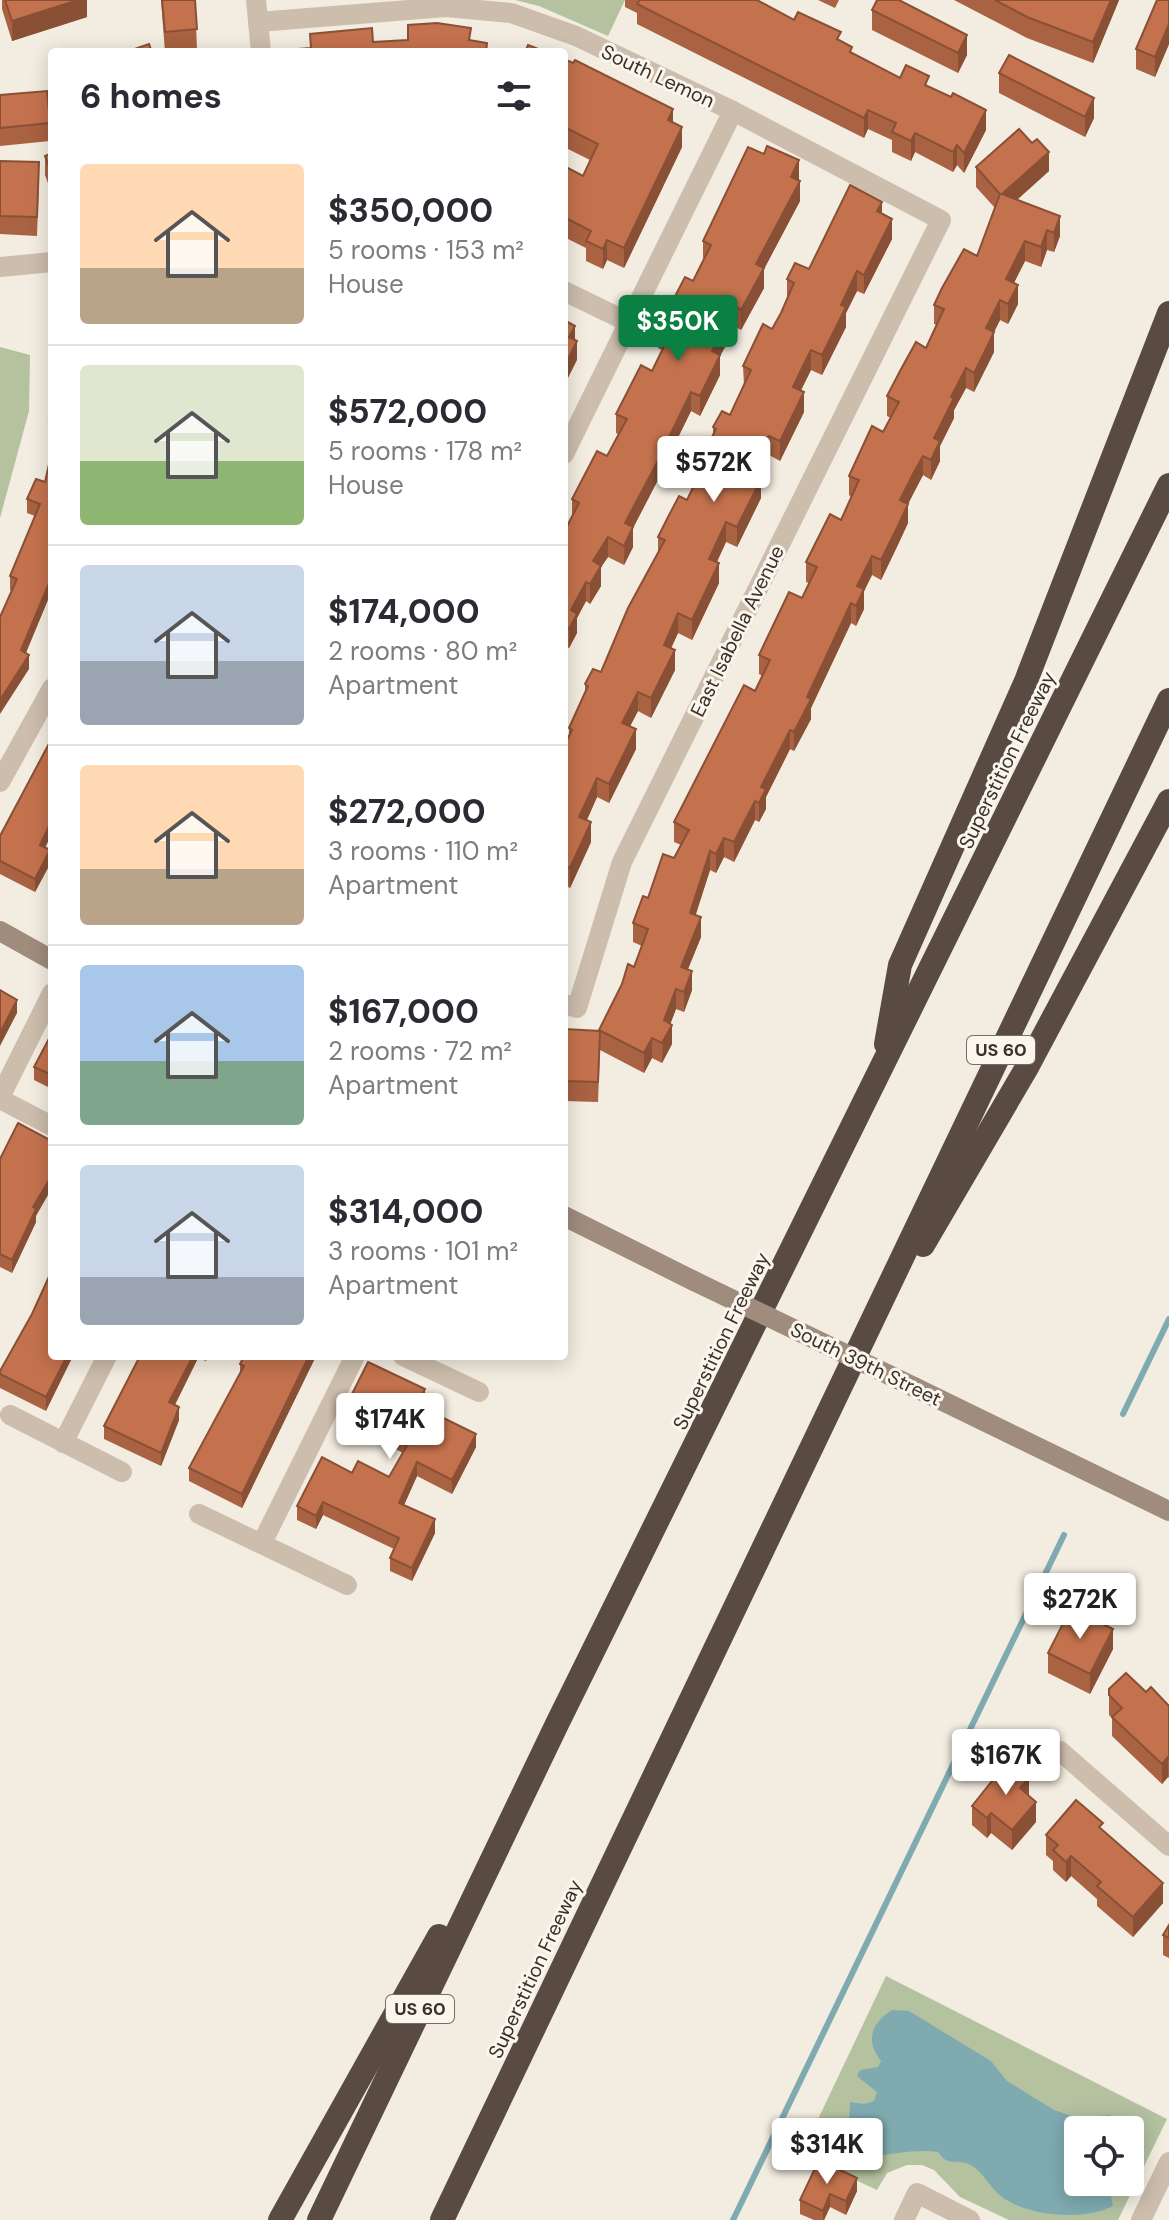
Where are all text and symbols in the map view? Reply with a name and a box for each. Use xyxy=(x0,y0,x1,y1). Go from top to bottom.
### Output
street label: South Lemon xyxy=(597,38,719,114)
text: 6 homes xyxy=(80,74,222,119)
icon: filters xyxy=(492,74,536,118)
text: $350,000 xyxy=(328,188,493,233)
icon: home xyxy=(144,196,240,292)
text: 5 rooms · 153 m² xyxy=(328,233,524,267)
text: House xyxy=(328,267,404,301)
pin: $350K xyxy=(622,295,734,363)
text: $350K xyxy=(637,304,719,338)
text: $572,000 xyxy=(328,389,487,434)
icon: home xyxy=(144,397,240,493)
text: 5 rooms · 178 m² xyxy=(328,434,522,468)
pin: $572K xyxy=(658,436,770,504)
text: $572K xyxy=(675,445,753,479)
text: House xyxy=(328,468,404,502)
street label: East Isabella Avenue xyxy=(684,541,790,721)
text: $174,000 xyxy=(328,589,480,634)
icon: home xyxy=(144,597,240,693)
text: 2 rooms · 80 m² xyxy=(328,634,517,668)
street label: Superstition Freeway xyxy=(953,667,1061,853)
text: Apartment xyxy=(328,668,459,702)
text: $272,000 xyxy=(328,789,486,834)
icon: home xyxy=(144,797,240,893)
text: 3 rooms · 110 m² xyxy=(328,834,518,868)
text: Apartment xyxy=(328,868,459,902)
text: $167,000 xyxy=(328,989,479,1034)
icon: home xyxy=(144,997,240,1093)
text: 2 rooms · 72 m² xyxy=(328,1034,512,1068)
road number: US 60 xyxy=(967,1036,1035,1064)
text: Apartment xyxy=(328,1068,459,1102)
text: $314,000 xyxy=(328,1189,483,1234)
icon: home xyxy=(144,1197,240,1293)
text: 3 rooms · 101 m² xyxy=(328,1234,518,1268)
street label: Superstition Freeway xyxy=(667,1248,775,1434)
text: Apartment xyxy=(328,1268,459,1302)
street label: South 39th Street xyxy=(786,1316,946,1412)
pin: $174K xyxy=(334,1393,446,1461)
text: $174K xyxy=(354,1402,426,1436)
pin: $272K xyxy=(1024,1573,1136,1641)
text: $272K xyxy=(1042,1582,1118,1616)
pin: $167K xyxy=(950,1729,1062,1797)
text: $167K xyxy=(970,1738,1042,1772)
street label: Superstition Freeway xyxy=(482,1875,588,2063)
road number: US 60 xyxy=(386,1995,454,2023)
map controls xyxy=(1064,2116,1144,2196)
button: locate xyxy=(1064,2116,1144,2196)
pin: $314K xyxy=(771,2118,883,2186)
text: $314K xyxy=(790,2127,864,2161)

